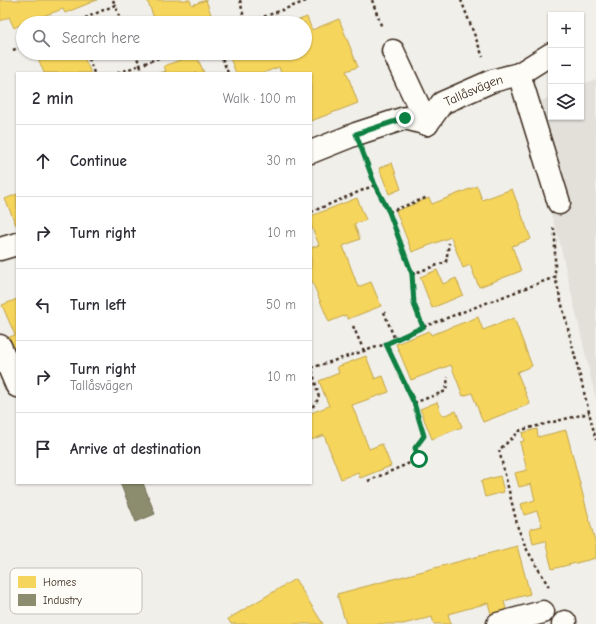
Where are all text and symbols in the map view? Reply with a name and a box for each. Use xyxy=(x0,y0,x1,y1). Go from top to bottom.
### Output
map controls xyxy=(548,12,584,120)
button: + xyxy=(548,12,584,48)
search box xyxy=(16,16,312,60)
icon: search xyxy=(30,27,52,49)
text: Search here xyxy=(62,29,140,47)
button: − xyxy=(548,48,584,84)
street label: Tallåsvägen xyxy=(442,71,504,109)
button: layers xyxy=(548,84,584,120)
text: 2 min xyxy=(32,89,73,108)
text: Walk · 100 m xyxy=(223,91,296,106)
route end xyxy=(396,109,414,127)
icon: ahead xyxy=(32,150,54,172)
text: Continue xyxy=(70,152,127,170)
text: 30 m xyxy=(266,153,296,168)
icon: right xyxy=(32,222,54,244)
text: Turn right xyxy=(70,224,136,242)
text: 10 m xyxy=(268,225,296,240)
icon: left xyxy=(32,294,54,316)
text: Turn left xyxy=(70,296,126,314)
text: 50 m xyxy=(266,297,296,312)
text: Turn right xyxy=(70,360,136,378)
icon: right xyxy=(32,366,54,388)
text: 10 m xyxy=(268,369,296,384)
text: Tallåsvägen xyxy=(70,378,133,393)
icon: arrive xyxy=(32,438,54,460)
text: Arrive at destination xyxy=(70,440,201,458)
route start xyxy=(410,450,428,468)
legend xyxy=(10,568,142,614)
text: Homes xyxy=(43,576,76,589)
text: Industry xyxy=(43,594,82,607)

